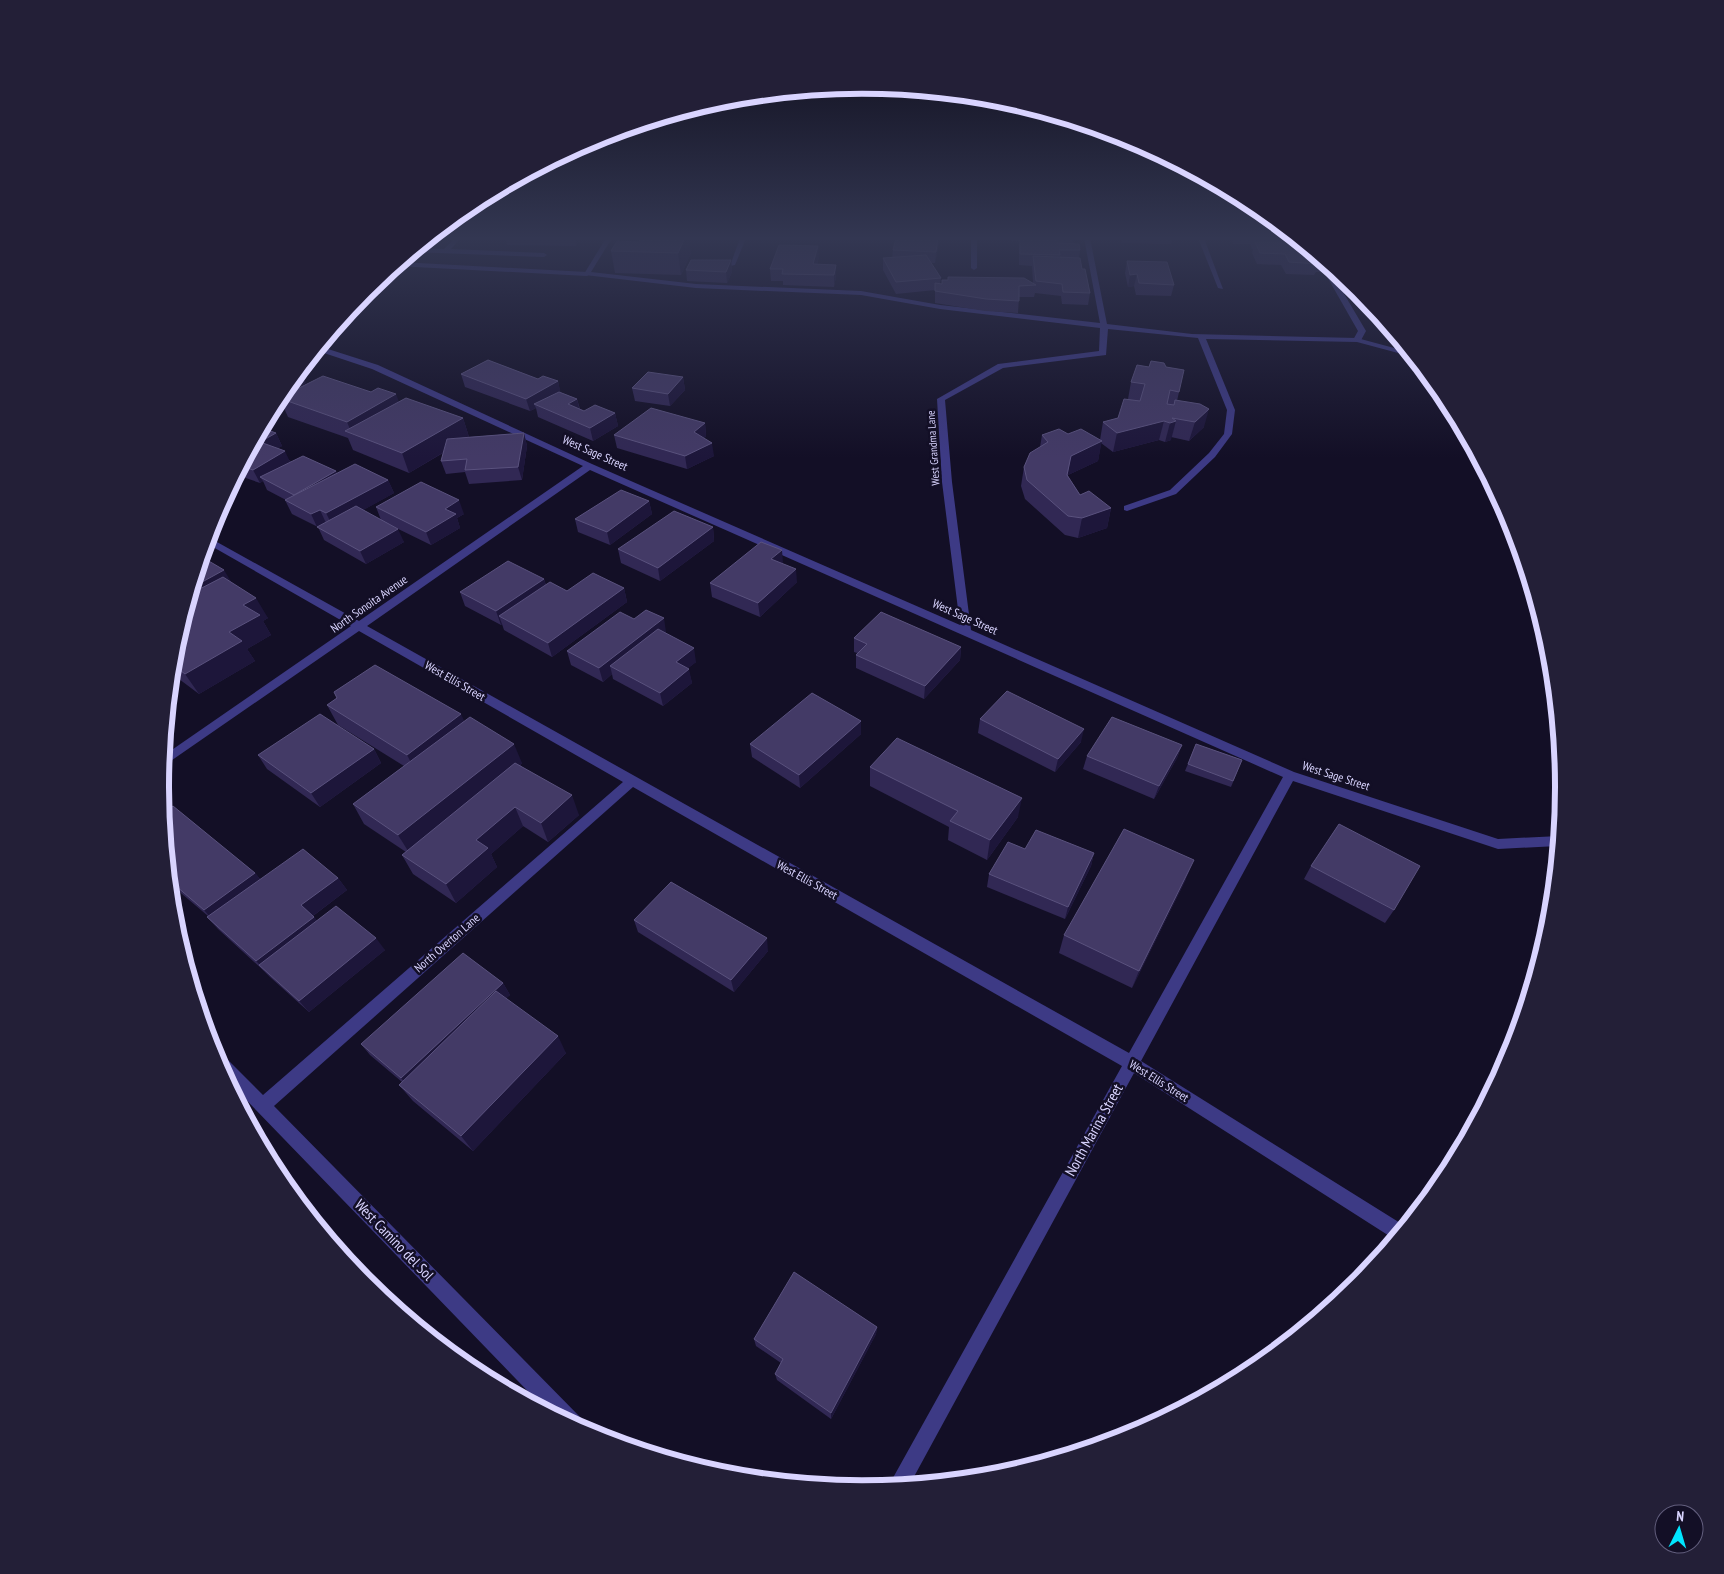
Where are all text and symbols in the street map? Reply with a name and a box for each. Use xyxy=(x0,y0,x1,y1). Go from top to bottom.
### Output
street label: West Grandma Lane xyxy=(923,410,943,486)
street label: West Sage Street xyxy=(560,431,631,474)
street label: North Sonoita Avenue xyxy=(327,572,410,636)
street label: West Sage Street xyxy=(930,595,1001,638)
street label: West Ellis Street xyxy=(422,657,489,704)
street label: West Sage Street xyxy=(1301,758,1372,794)
street label: West Ellis Street xyxy=(774,857,841,903)
street label: North Overton Lane xyxy=(411,910,483,975)
street label: West Ellis Street xyxy=(1127,1056,1192,1105)
street label: North Marina Street xyxy=(1060,1080,1127,1179)
street label: West Camino del Sol xyxy=(351,1195,438,1285)
north arrow xyxy=(1654,1504,1704,1554)
text: N xyxy=(1676,1507,1685,1525)

